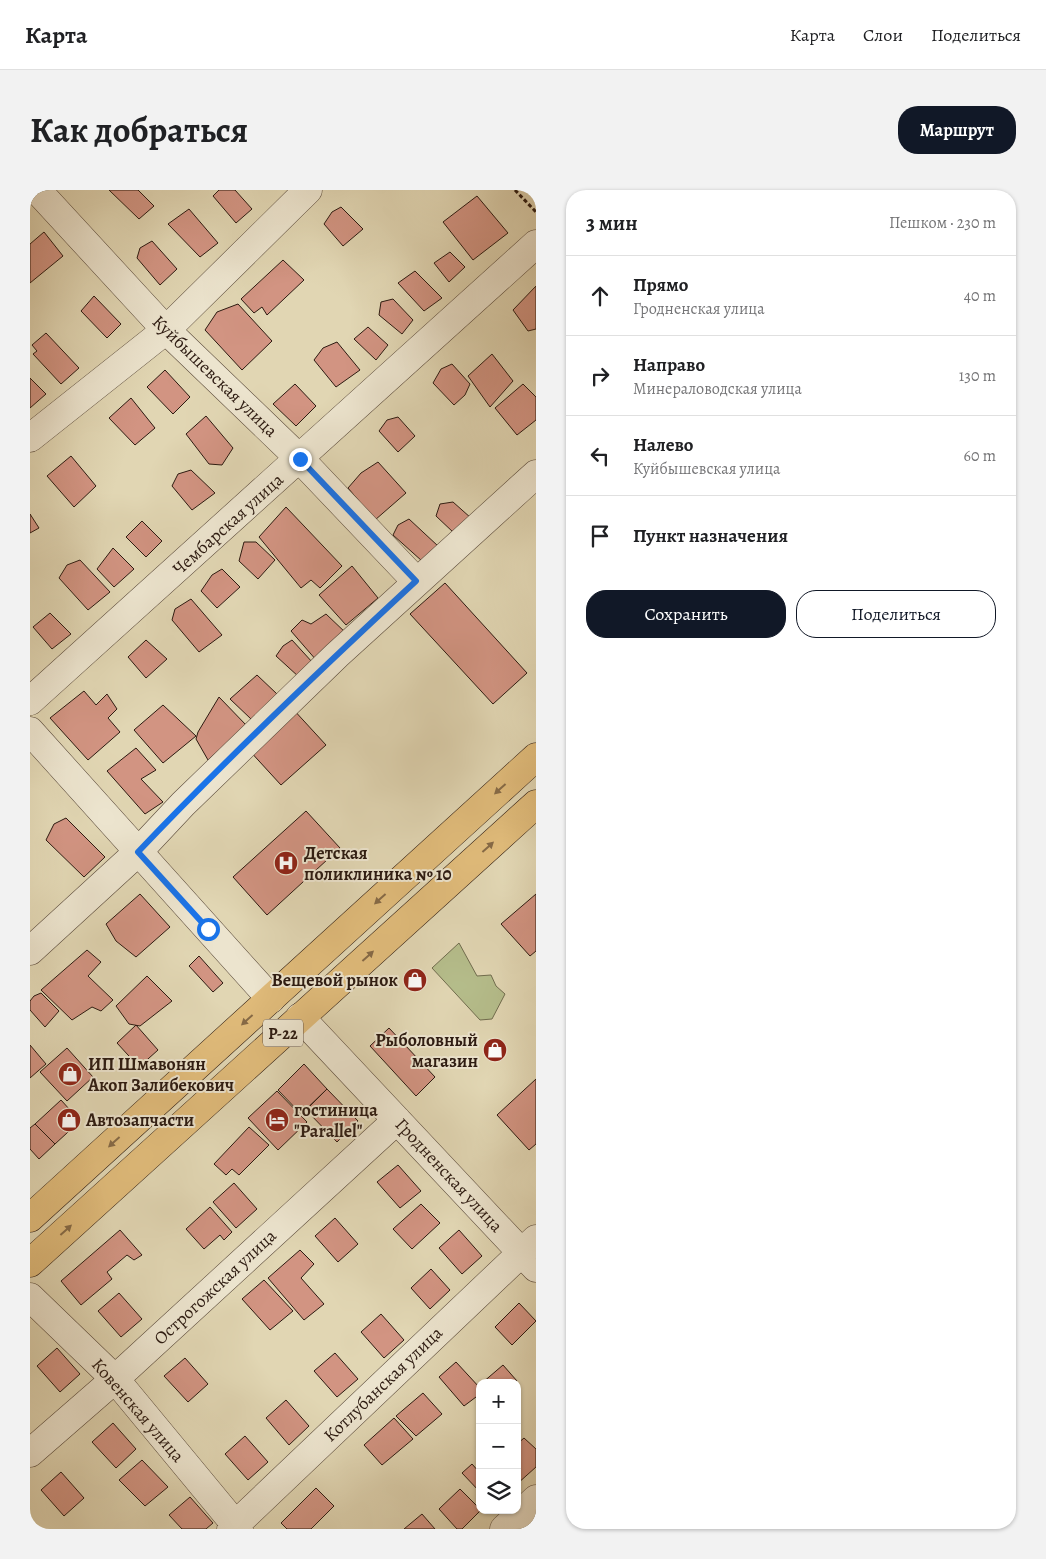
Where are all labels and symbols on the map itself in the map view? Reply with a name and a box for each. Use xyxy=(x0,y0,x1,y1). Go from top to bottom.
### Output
street label: Куйбышевская улица xyxy=(147,310,283,443)
route end xyxy=(289,448,312,471)
street label: Чембарская улица xyxy=(168,467,289,580)
one-way arrow xyxy=(494,783,506,795)
place label: Детская поликлиника № 10 xyxy=(304,841,452,886)
one-way arrow xyxy=(482,841,494,853)
hospital icon: Детская поликлиника № 10 xyxy=(273,850,299,876)
one-way arrow xyxy=(374,893,386,905)
route start xyxy=(197,918,220,941)
one-way arrow xyxy=(362,950,374,962)
shop icon: Вещевой рынок xyxy=(402,967,428,993)
place label: Вещевой рынок xyxy=(272,968,398,992)
one-way arrow xyxy=(241,1014,253,1026)
road number: Р-22 xyxy=(263,1020,303,1046)
place label: Рыболовный магазин xyxy=(375,1028,478,1073)
shop icon: Рыболовный магазин xyxy=(482,1037,508,1063)
place label: ИП Шмавонян Акоп Залибекович xyxy=(87,1052,234,1097)
shop icon: ИП Шмавонян Акоп Залибекович xyxy=(57,1061,83,1087)
place label: гостиница "Parallel" xyxy=(294,1098,378,1143)
shop icon: Автозапчасти xyxy=(56,1107,82,1133)
hotel icon: гостиница "Parallel" xyxy=(264,1107,290,1133)
place label: Автозапчасти xyxy=(85,1108,194,1132)
street label: Гродненская улица xyxy=(390,1113,509,1238)
one-way arrow xyxy=(108,1136,120,1147)
street label: Острогожская улица xyxy=(148,1223,282,1350)
one-way arrow xyxy=(60,1224,72,1236)
street label: Котлубанская улица xyxy=(318,1320,448,1447)
street label: Ковенская улица xyxy=(86,1353,190,1468)

